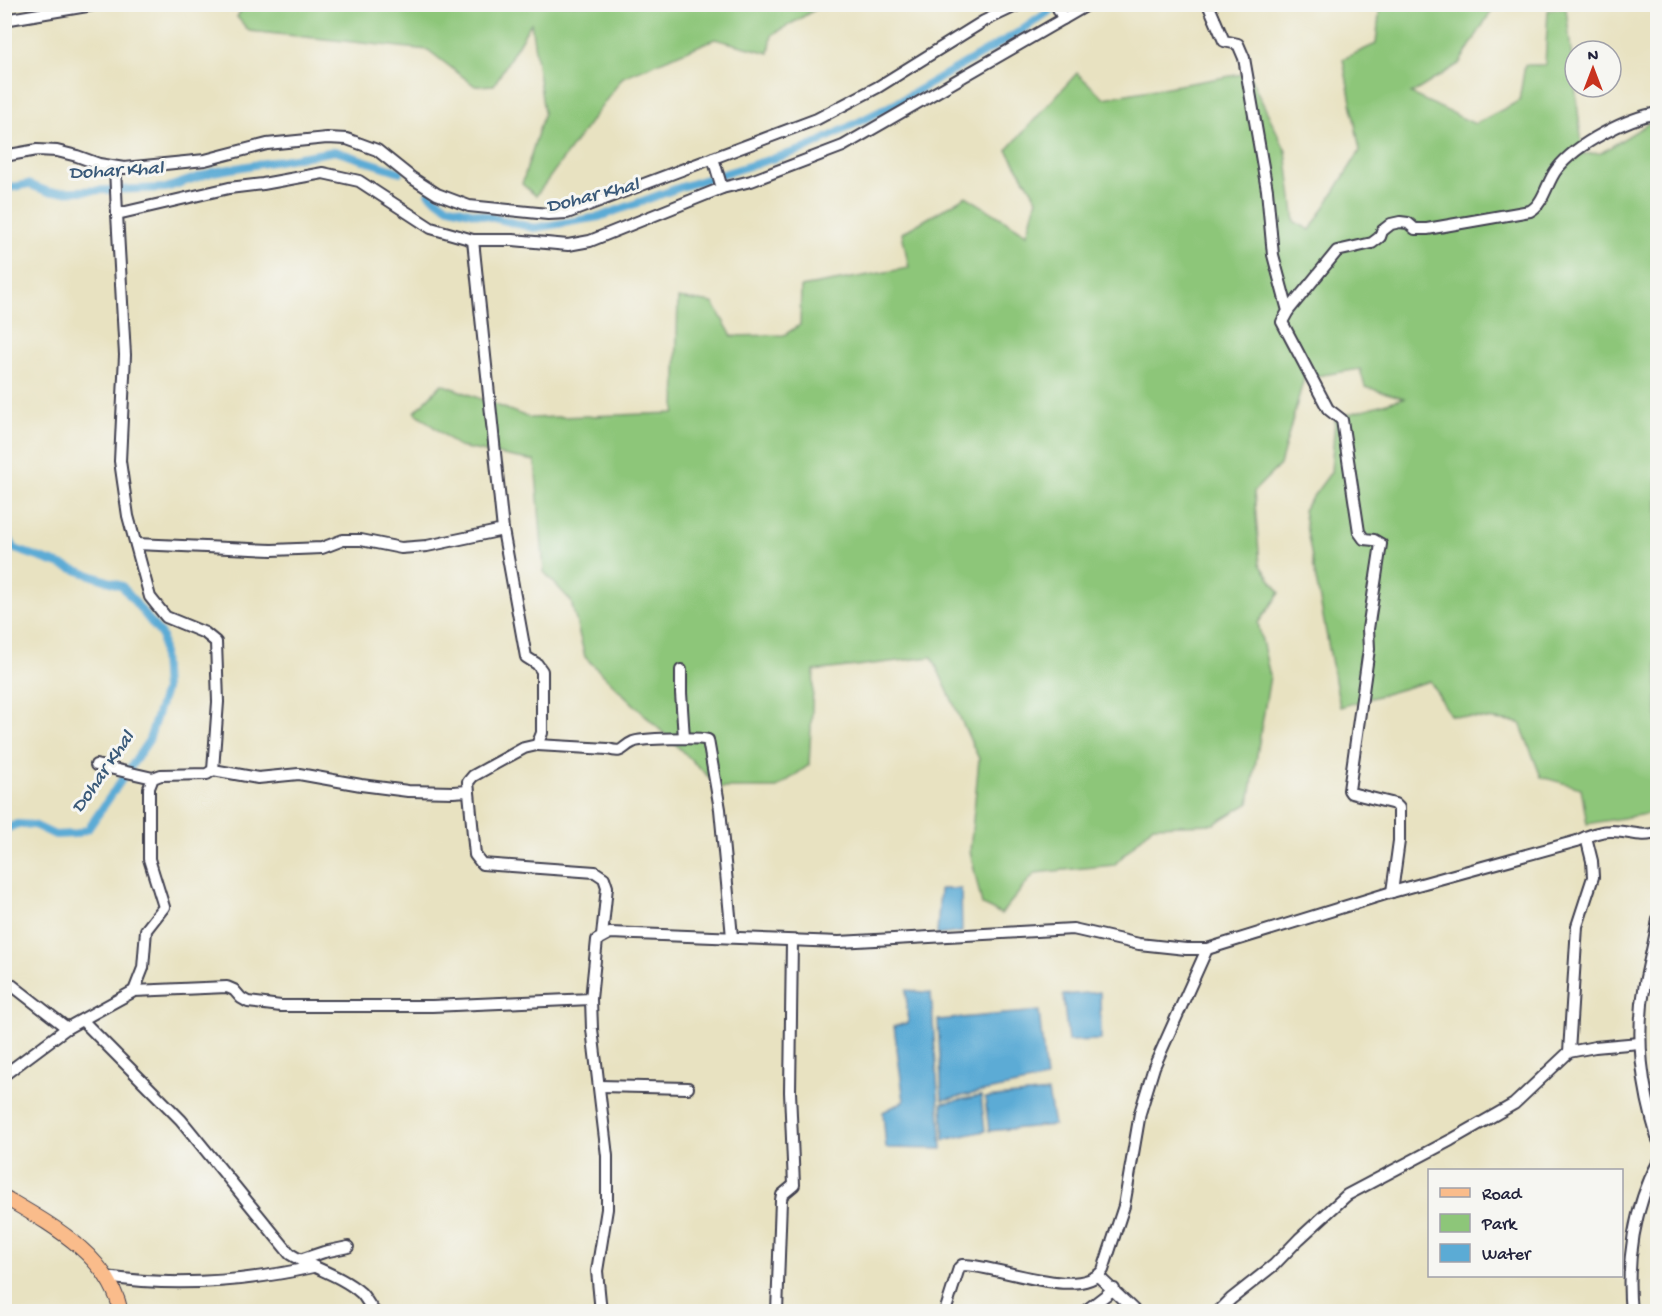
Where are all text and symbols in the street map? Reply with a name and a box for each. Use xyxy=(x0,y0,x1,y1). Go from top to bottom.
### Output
north arrow xyxy=(1563,39,1623,99)
text: N xyxy=(1588,48,1599,67)
water label: Dohar Khal xyxy=(68,158,165,186)
water label: Dohar Khal xyxy=(544,174,643,220)
water label: Dohar Khal xyxy=(68,726,141,818)
legend xyxy=(1428,1169,1623,1277)
text: Road xyxy=(1482,1185,1523,1206)
text: Park xyxy=(1481,1215,1518,1236)
text: Water xyxy=(1482,1245,1532,1266)

